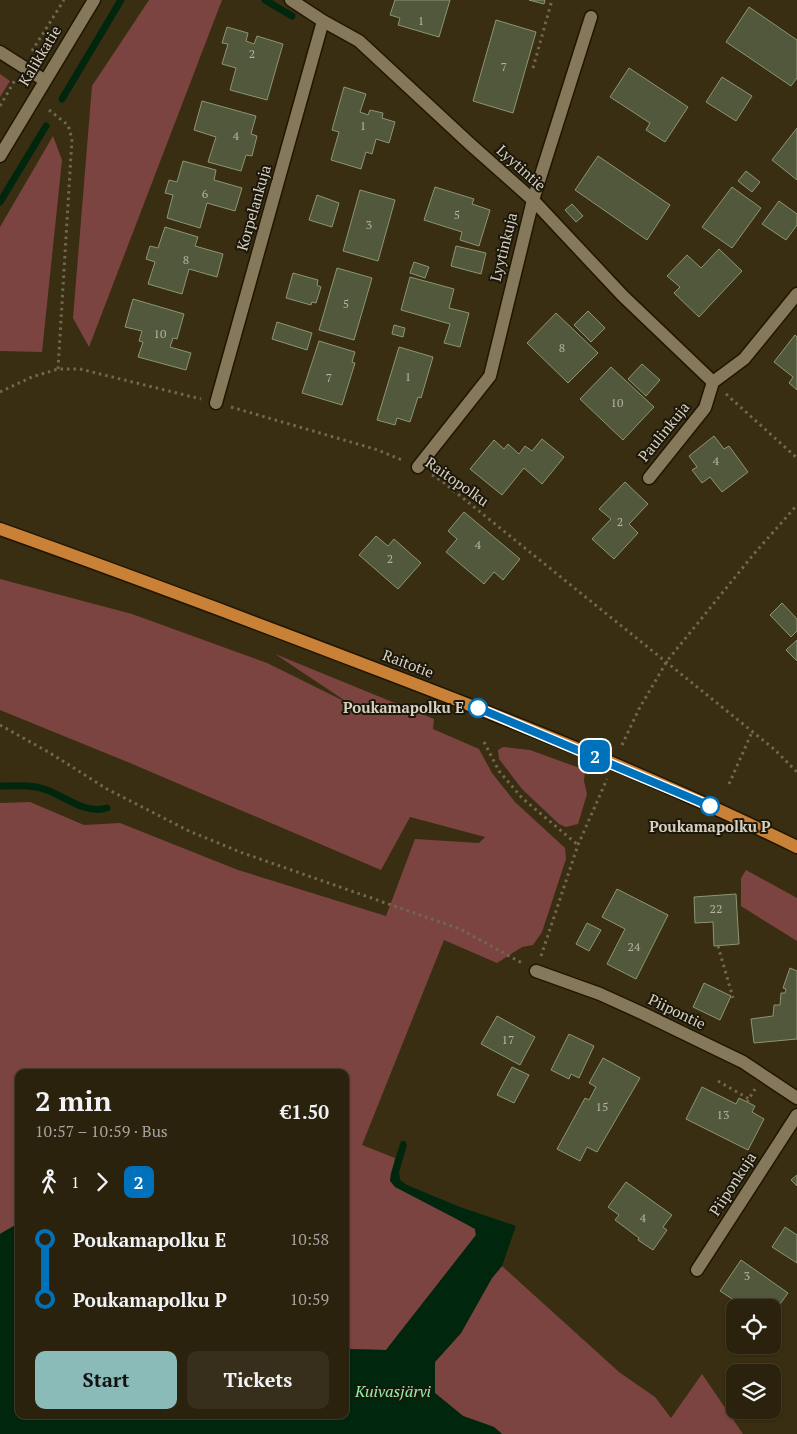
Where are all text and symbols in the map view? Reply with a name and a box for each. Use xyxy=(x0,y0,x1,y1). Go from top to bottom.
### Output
house number: 1 xyxy=(418,13,424,28)
street label: Kalikkatie xyxy=(13,22,65,89)
house number: 2 xyxy=(249,46,255,61)
house number: 7 xyxy=(501,59,507,74)
house number: 1 xyxy=(360,118,366,133)
house number: 4 xyxy=(233,128,240,143)
street label: Lyytintie xyxy=(493,140,551,195)
street label: Korpelankuja xyxy=(231,162,275,253)
house number: 6 xyxy=(202,186,209,201)
house number: 5 xyxy=(454,207,460,222)
street label: Lyytinkuja xyxy=(485,210,521,283)
house number: 3 xyxy=(366,217,372,232)
house number: 8 xyxy=(183,252,189,267)
house number: 5 xyxy=(343,296,349,311)
house number: 10 xyxy=(154,326,166,341)
house number: 8 xyxy=(559,340,565,355)
house number: 1 xyxy=(405,369,411,384)
house number: 7 xyxy=(326,370,332,385)
house number: 10 xyxy=(611,395,623,410)
street label: Paulinkuja xyxy=(633,397,694,465)
street label: Raitopolku xyxy=(422,452,494,511)
house number: 4 xyxy=(713,453,720,468)
house number: 2 xyxy=(617,514,623,529)
house number: 4 xyxy=(475,537,482,552)
house number: 2 xyxy=(387,551,393,566)
street label: Raitotie xyxy=(380,644,437,682)
place label: Poukamapolku E xyxy=(343,697,464,717)
marker: Poukamapolku E xyxy=(468,698,488,718)
line badge: 2 xyxy=(579,740,611,772)
text: 2 xyxy=(590,744,600,768)
marker: Poukamapolku P xyxy=(700,796,720,816)
place label: Poukamapolku P xyxy=(649,816,771,836)
house number: 22 xyxy=(710,901,722,916)
house number: 24 xyxy=(628,939,641,954)
street label: Piipontie xyxy=(646,989,709,1034)
house number: 17 xyxy=(502,1032,514,1047)
text: 2 min xyxy=(35,1082,112,1119)
text: €1.50 xyxy=(280,1099,329,1124)
house number: 15 xyxy=(596,1099,608,1114)
house number: 13 xyxy=(717,1107,729,1122)
text: 10:57 – 10:59 · Bus xyxy=(35,1120,168,1142)
street label: Piiponkuja xyxy=(704,1148,760,1219)
icon: walk xyxy=(35,1168,63,1196)
icon: forward xyxy=(88,1168,116,1196)
text: 2 xyxy=(134,1170,144,1194)
text: 1 xyxy=(71,1171,80,1193)
house number: 4 xyxy=(640,1210,647,1225)
text: Poukamapolku E xyxy=(73,1227,226,1252)
text: 10:58 xyxy=(290,1228,329,1250)
house number: 3 xyxy=(744,1268,750,1283)
text: Poukamapolku P xyxy=(73,1287,227,1312)
text: 10:59 xyxy=(290,1288,329,1310)
map controls xyxy=(726,1299,781,1419)
button: locate xyxy=(726,1299,781,1354)
button: Start xyxy=(35,1351,177,1409)
button: Tickets xyxy=(187,1351,329,1409)
button: layers xyxy=(726,1364,781,1419)
water label: Kuivasjärvi xyxy=(354,1380,432,1402)

